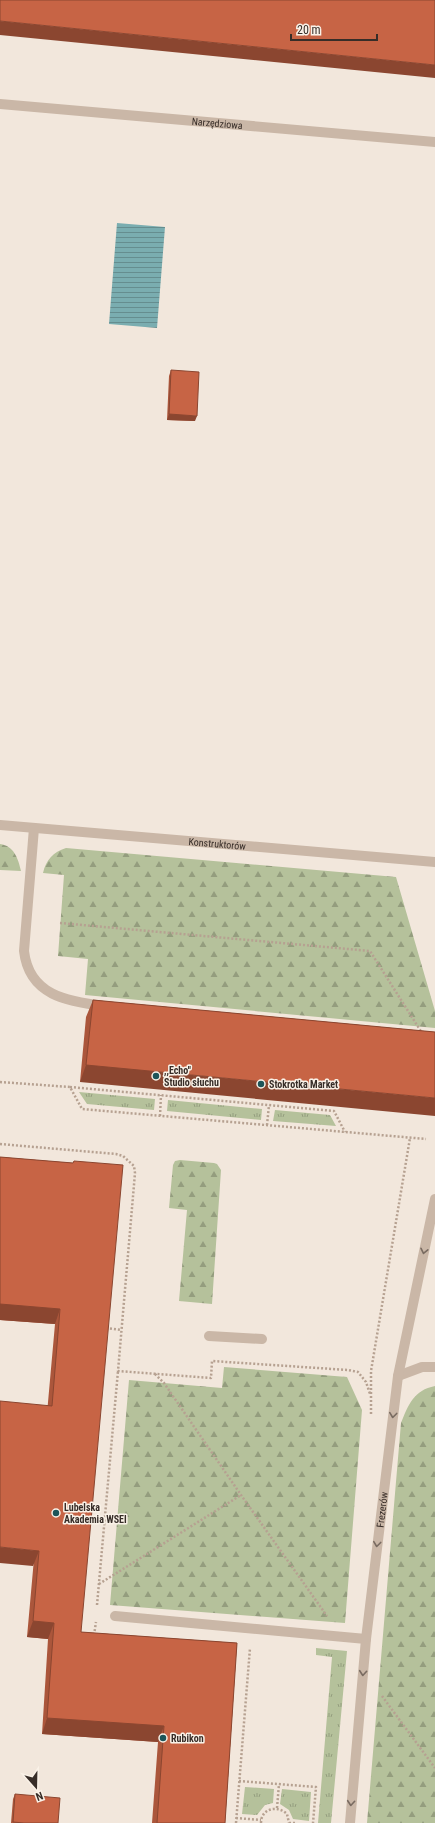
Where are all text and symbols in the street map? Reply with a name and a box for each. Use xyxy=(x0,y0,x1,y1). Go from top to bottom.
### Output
scale bar xyxy=(291,16,377,42)
text: 20 m xyxy=(297,23,321,37)
street label: Narzędziowa xyxy=(191,116,243,131)
street label: Konstruktorów xyxy=(188,836,247,852)
place label: ,,Echo'' Studio słuchu xyxy=(164,1065,219,1088)
marker: ,,Echo'' Studio słuchu xyxy=(151,1071,161,1081)
marker: Stokrotka Market xyxy=(256,1079,266,1089)
place label: Stokrotka Market xyxy=(269,1079,338,1090)
one-way arrow xyxy=(421,1248,429,1254)
one-way arrow xyxy=(389,1412,398,1418)
street label: Frezerów xyxy=(375,1491,390,1528)
place label: Lubelska Akademia WSEI xyxy=(64,1502,127,1525)
marker: Lubelska Akademia WSEI xyxy=(51,1508,61,1518)
one-way arrow xyxy=(373,1541,382,1547)
one-way arrow xyxy=(358,1670,367,1676)
marker: Rubikon xyxy=(158,1733,168,1743)
place label: Rubikon xyxy=(171,1733,204,1744)
north arrow xyxy=(16,1767,56,1807)
text: N xyxy=(34,1789,45,1803)
one-way arrow xyxy=(347,1800,356,1806)

